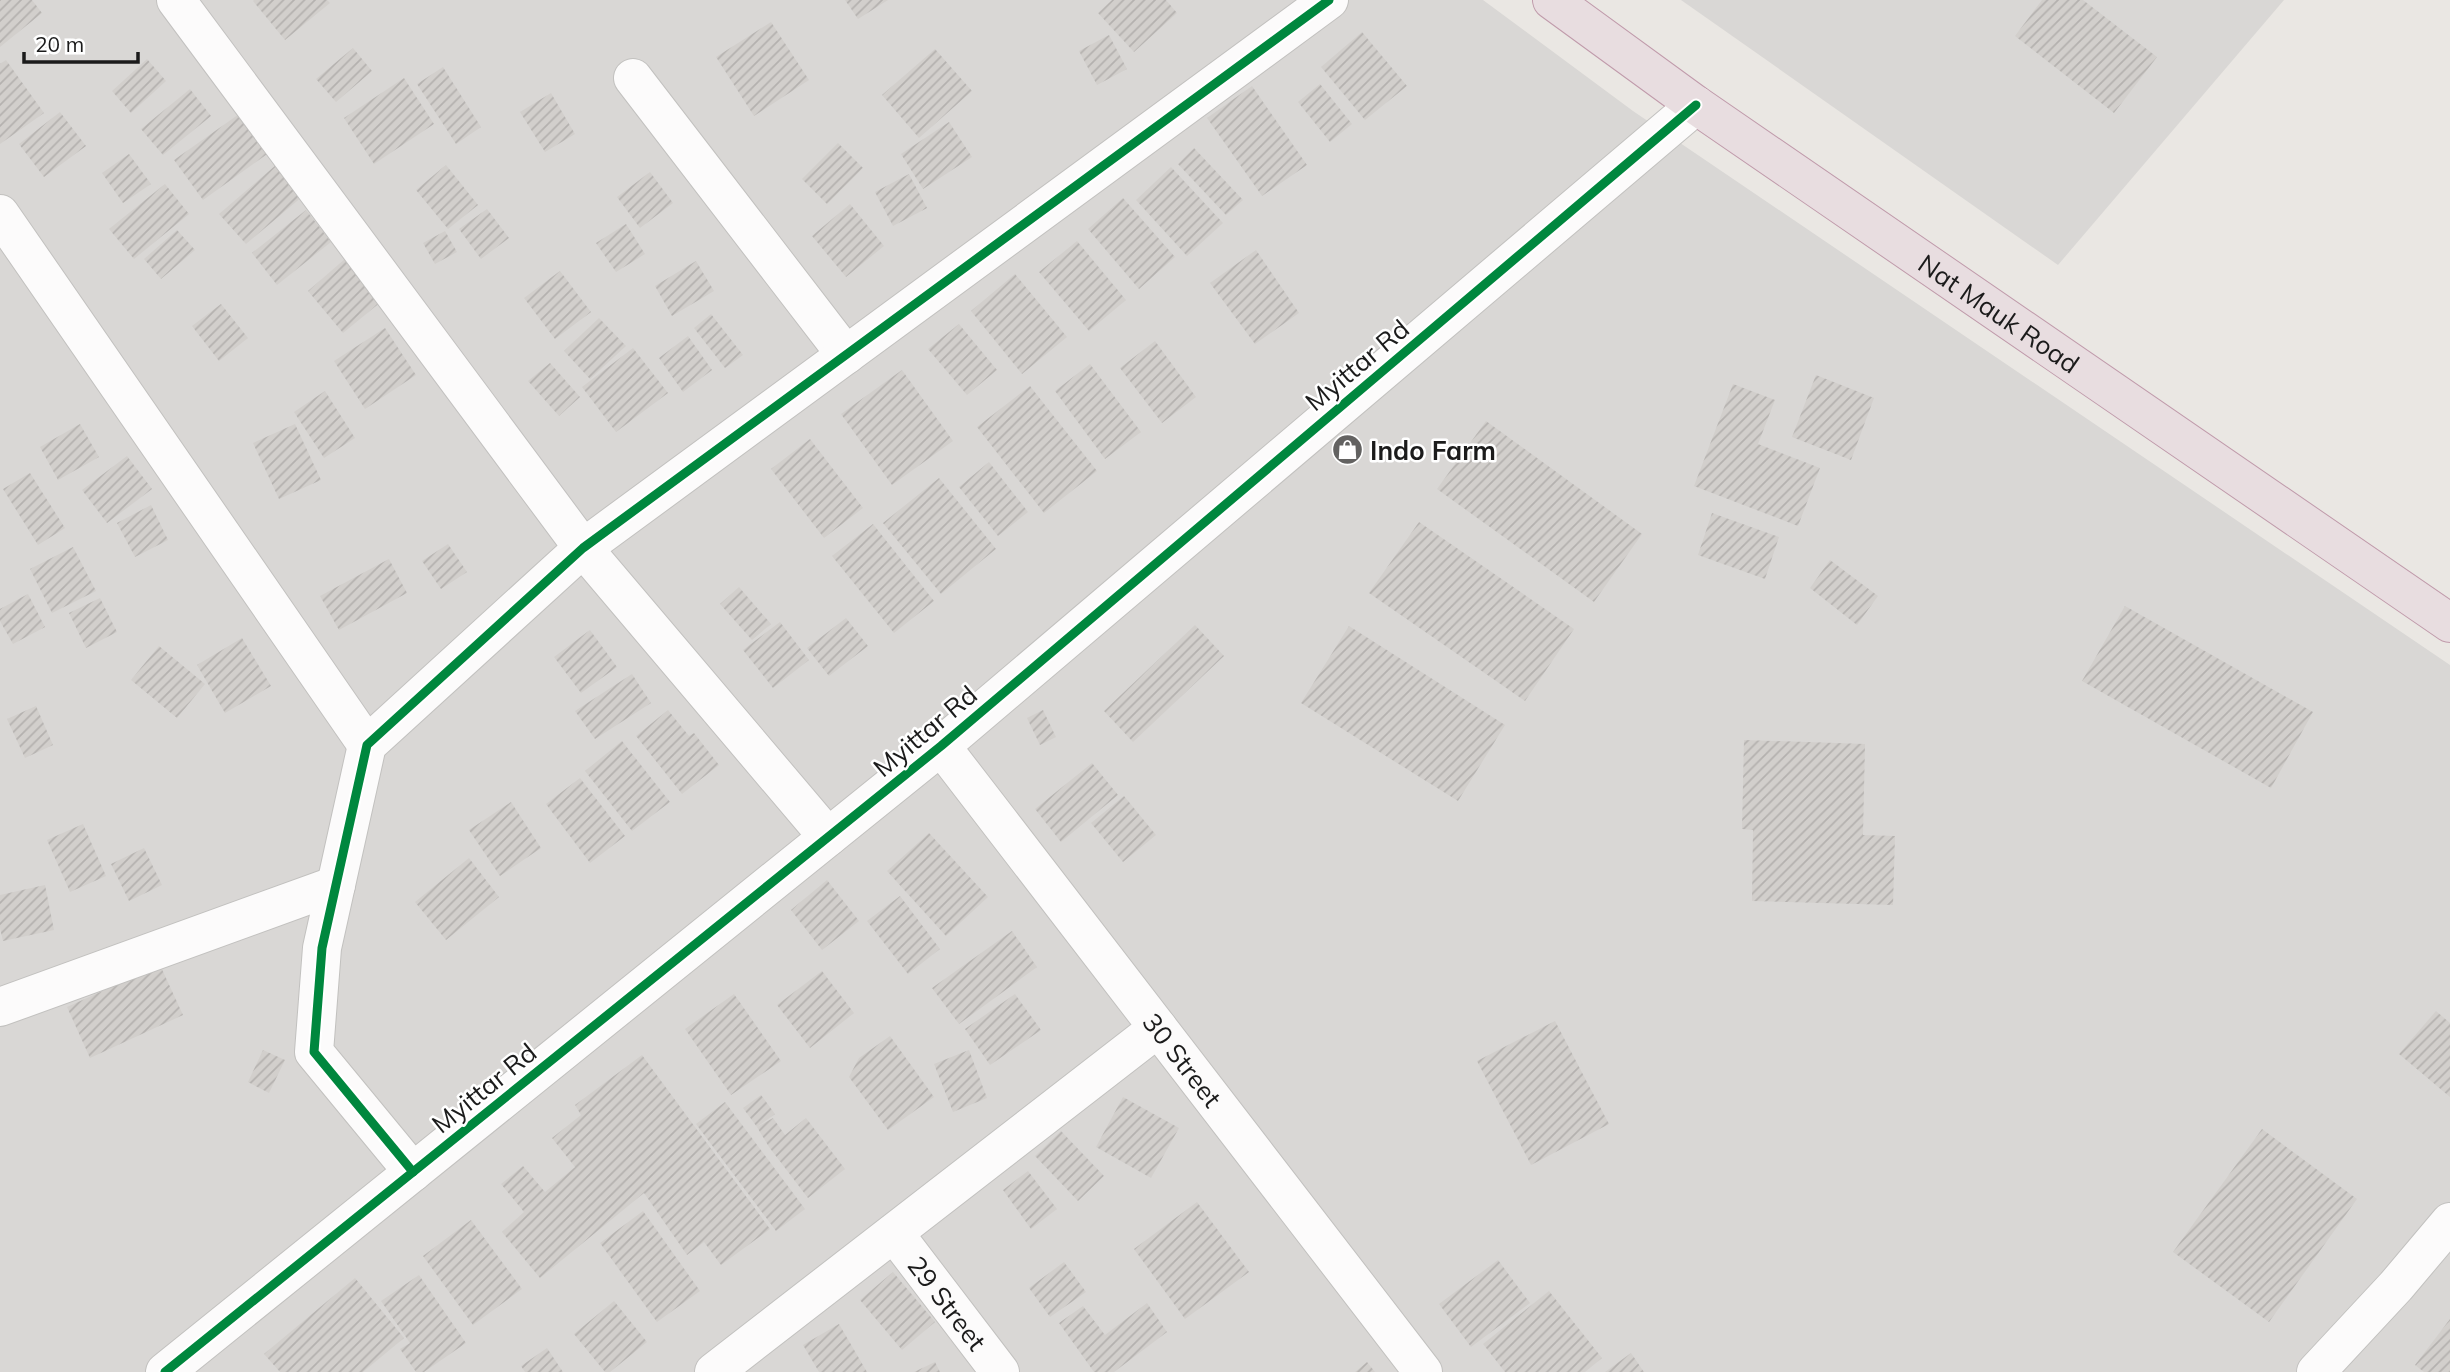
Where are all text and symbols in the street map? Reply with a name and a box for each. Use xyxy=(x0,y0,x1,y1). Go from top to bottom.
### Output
scale bar xyxy=(24,21,138,65)
text: 20 m xyxy=(35,31,84,57)
street label: Nat Mauk Road xyxy=(1912,246,2086,380)
street label: Myittar Rd xyxy=(1298,312,1416,418)
shop icon: Indo Farm xyxy=(1330,433,1364,467)
place label: Indo Farm xyxy=(1370,434,1496,467)
street label: Myittar Rd xyxy=(866,678,984,784)
street label: 30 Street xyxy=(1136,1006,1229,1113)
street label: Myittar Rd xyxy=(425,1036,543,1140)
street label: 29 Street xyxy=(901,1249,994,1357)

